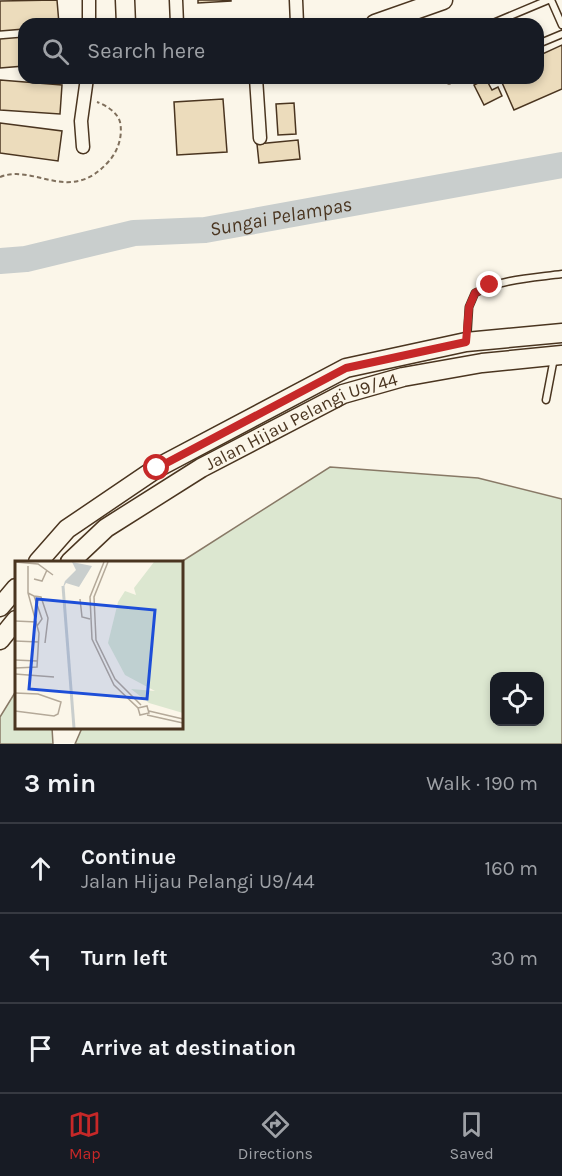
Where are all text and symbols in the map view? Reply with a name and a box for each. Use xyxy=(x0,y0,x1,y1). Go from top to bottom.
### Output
search box xyxy=(18,18,544,84)
icon: search xyxy=(39,35,72,68)
text: Search here xyxy=(87,38,205,64)
water label: Sungai Pelampas xyxy=(208,193,354,241)
route end xyxy=(476,271,502,297)
street label: Jalan Hijau Pelangi U9/44 xyxy=(201,368,400,475)
route start xyxy=(143,454,169,480)
inset map xyxy=(15,561,183,729)
map controls xyxy=(490,672,544,726)
button: locate xyxy=(490,672,544,726)
text: 3 min xyxy=(24,768,96,799)
text: Walk · 190 m xyxy=(426,772,538,795)
text: Continue xyxy=(81,844,176,870)
icon: ahead xyxy=(24,852,57,885)
text: 160 m xyxy=(485,857,538,880)
text: Jalan Hijau Pelangi U9/44 xyxy=(81,870,315,893)
icon: left xyxy=(24,942,57,975)
text: Turn left xyxy=(81,945,168,971)
text: 30 m xyxy=(491,947,538,970)
icon: arrive xyxy=(24,1032,57,1065)
text: Arrive at destination xyxy=(81,1035,296,1061)
tab: Map xyxy=(68,1108,101,1163)
tab: Directions xyxy=(238,1108,313,1163)
tab: Saved xyxy=(450,1108,494,1163)

